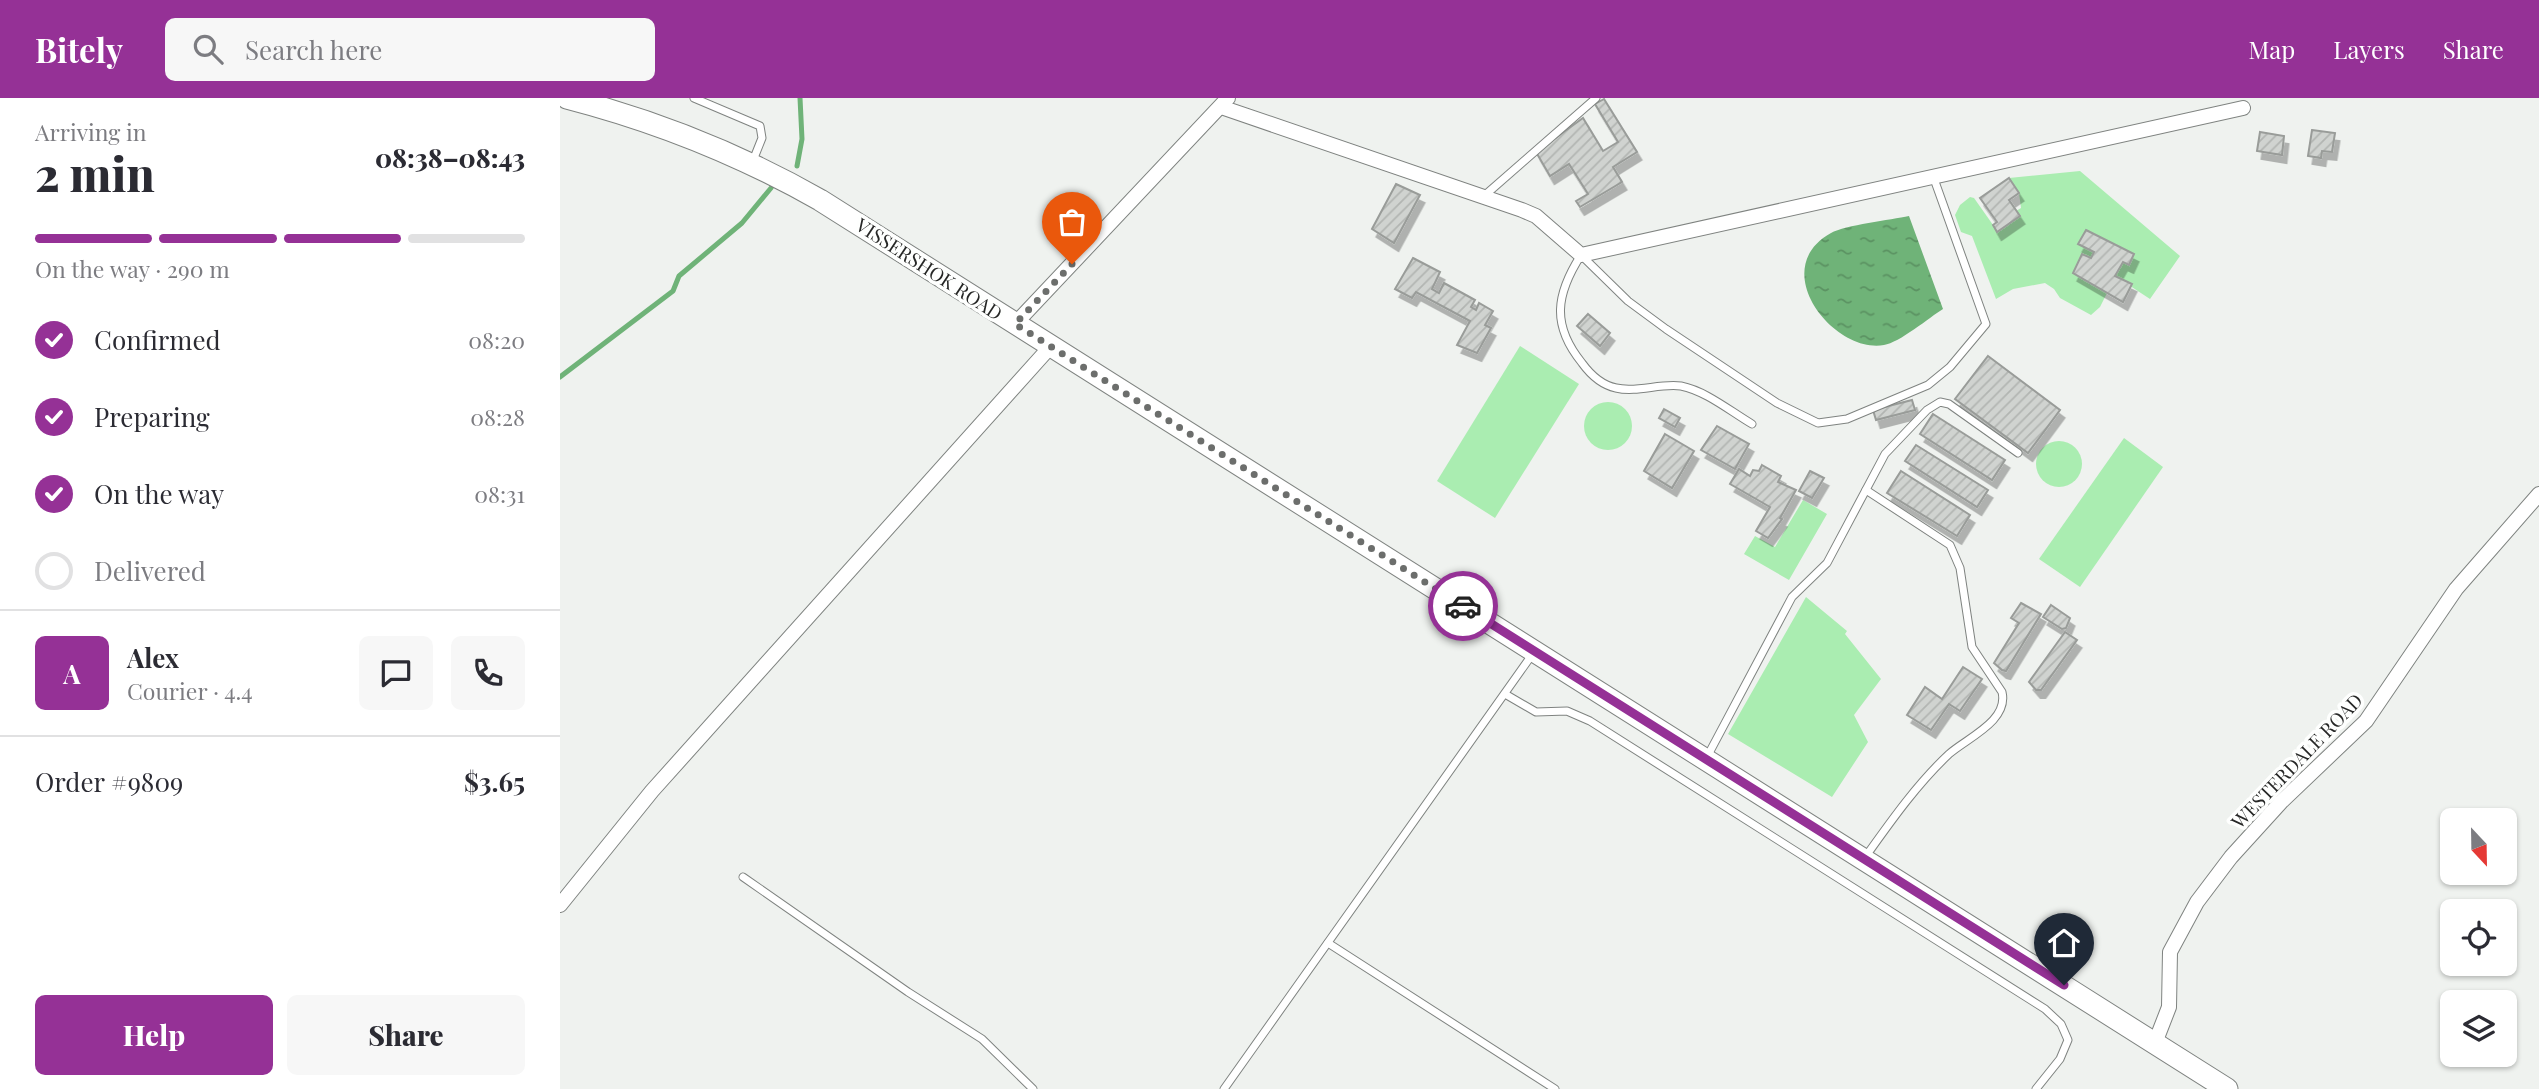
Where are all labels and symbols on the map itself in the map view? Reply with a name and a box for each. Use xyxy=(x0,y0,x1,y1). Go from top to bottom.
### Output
pin xyxy=(1042,192,1102,264)
street label: VISSERSHOK ROAD xyxy=(850,210,1008,325)
courier xyxy=(1428,571,1498,641)
street label: WESTERDALE ROAD xyxy=(2224,687,2368,834)
north arrow xyxy=(2440,808,2516,886)
pin xyxy=(2034,913,2094,985)

